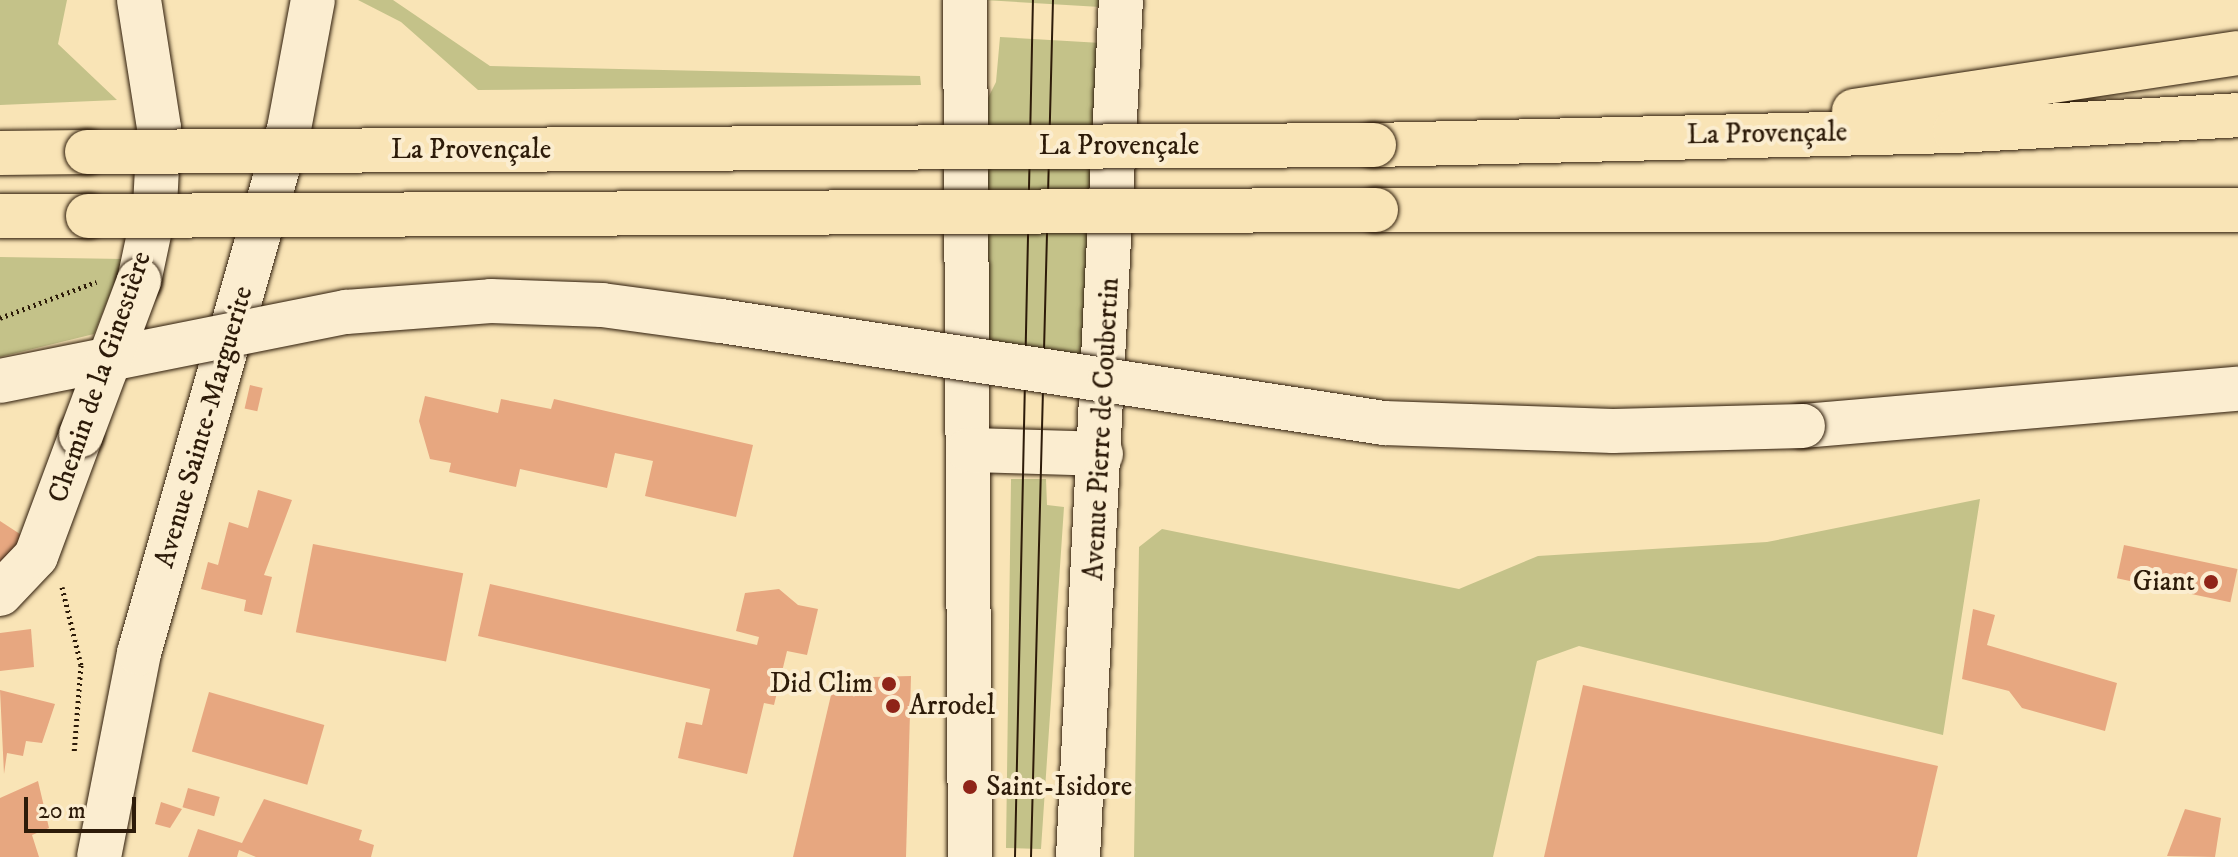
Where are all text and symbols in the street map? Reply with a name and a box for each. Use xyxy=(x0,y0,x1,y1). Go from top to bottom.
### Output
street label: La Provençale xyxy=(1686,116,1848,152)
street label: La Provençale xyxy=(1039,129,1199,163)
street label: La Provençale xyxy=(391,133,551,167)
street label: Chemin de la Ginestière xyxy=(41,247,159,507)
street label: Avenue Pierre de Coubertin xyxy=(1077,277,1127,581)
street label: Avenue Sainte-Marguerite xyxy=(148,282,260,572)
place label: Giant xyxy=(2133,565,2195,599)
marker: Giant xyxy=(2202,573,2220,591)
place label: Did Clim xyxy=(770,667,873,701)
marker: Did Clim xyxy=(880,675,898,693)
place label: Arrodel xyxy=(909,689,995,723)
marker: Arrodel xyxy=(884,697,902,715)
place label: Saint-Isidore xyxy=(986,770,1132,804)
marker: Saint-Isidore xyxy=(961,778,979,796)
scale bar xyxy=(28,781,140,831)
text: 20 m xyxy=(38,796,86,826)

